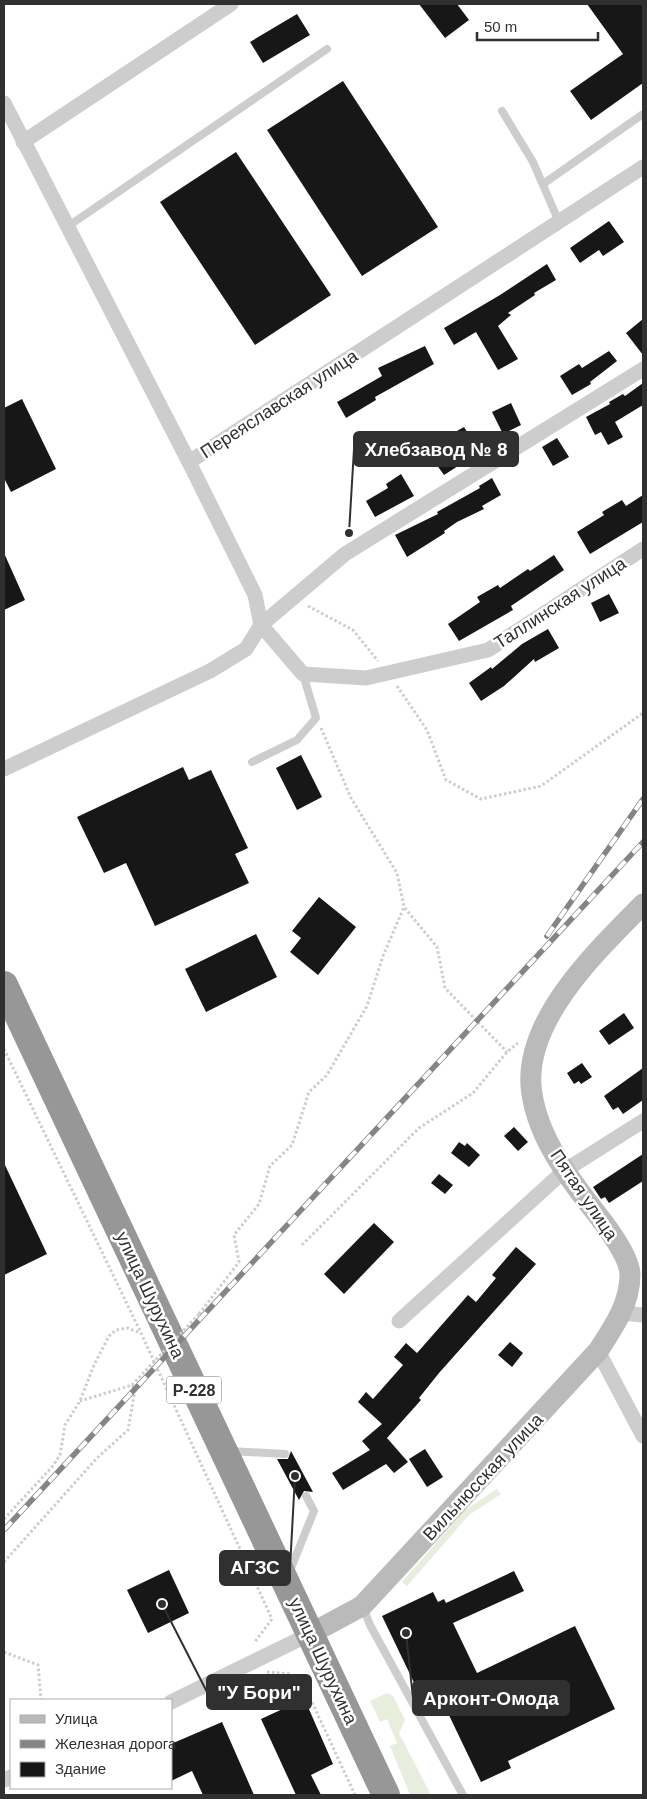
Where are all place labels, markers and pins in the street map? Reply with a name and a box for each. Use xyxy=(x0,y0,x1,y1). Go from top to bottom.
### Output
callout: Хлебзавод № 8 xyxy=(354,432,518,466)
callout: АГЗС xyxy=(220,1551,290,1585)
callout: "У Бори" xyxy=(207,1675,311,1709)
callout: Арконт-Омода xyxy=(413,1681,569,1715)

